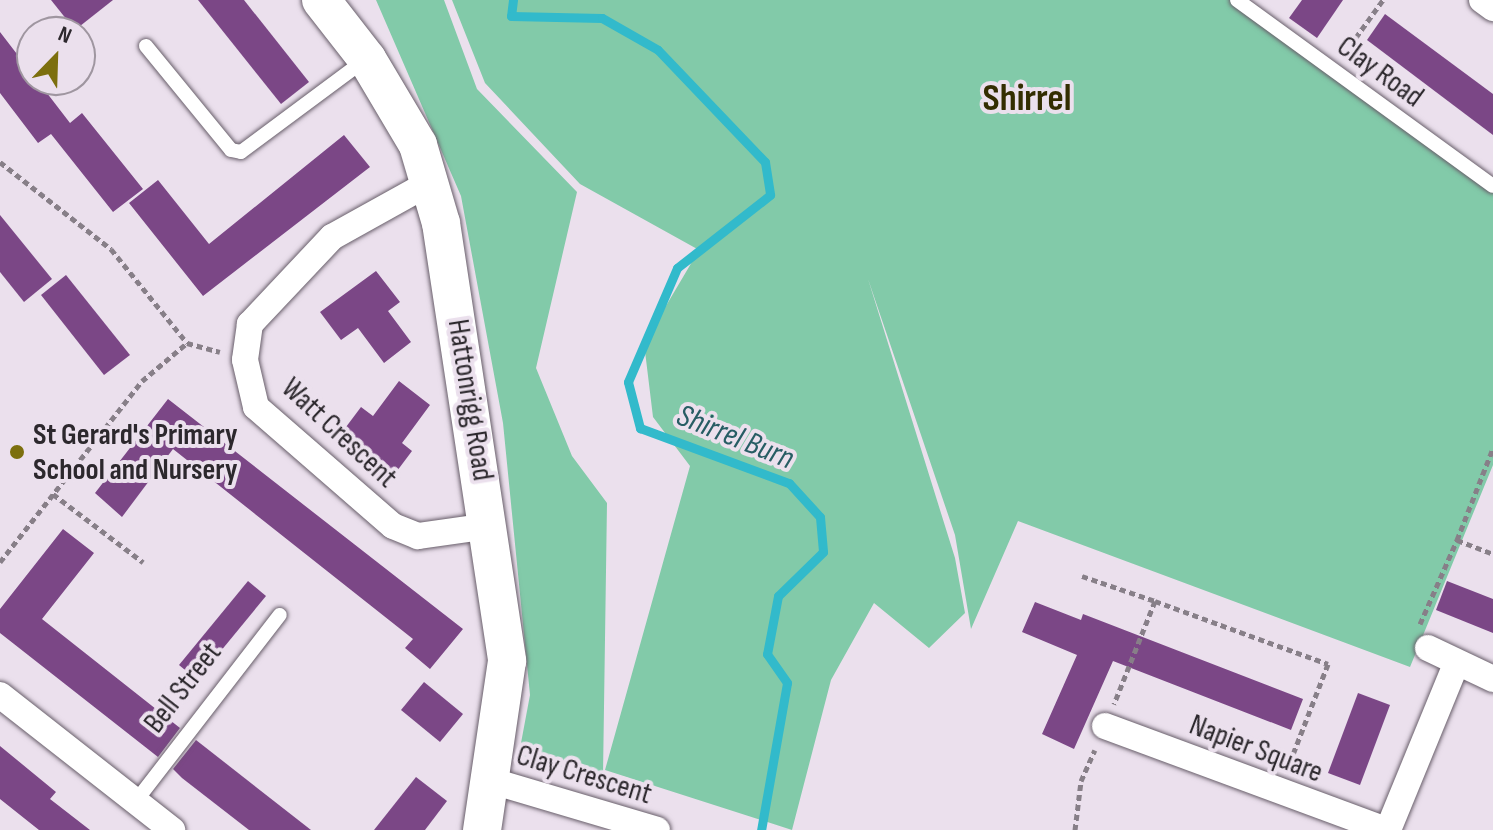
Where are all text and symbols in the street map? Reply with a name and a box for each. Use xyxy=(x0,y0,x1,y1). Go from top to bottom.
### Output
north arrow xyxy=(16,16,96,96)
text: N xyxy=(54,21,75,50)
street label: Clay Road xyxy=(1330,29,1430,115)
district label: Shirrel xyxy=(983,76,1071,122)
street label: Hattonrigg Road xyxy=(439,317,501,483)
street label: Watt Crescent xyxy=(274,370,404,496)
water label: Shirrel Burn xyxy=(671,397,799,479)
place label: St Gerard's Primary School and Nursery xyxy=(33,417,237,488)
marker: St Gerard's Primary School and Nursery xyxy=(8,443,26,461)
street label: Bell Street xyxy=(137,636,229,740)
street label: Napier Square xyxy=(1184,707,1328,791)
street label: Clay Crescent xyxy=(512,737,656,813)

